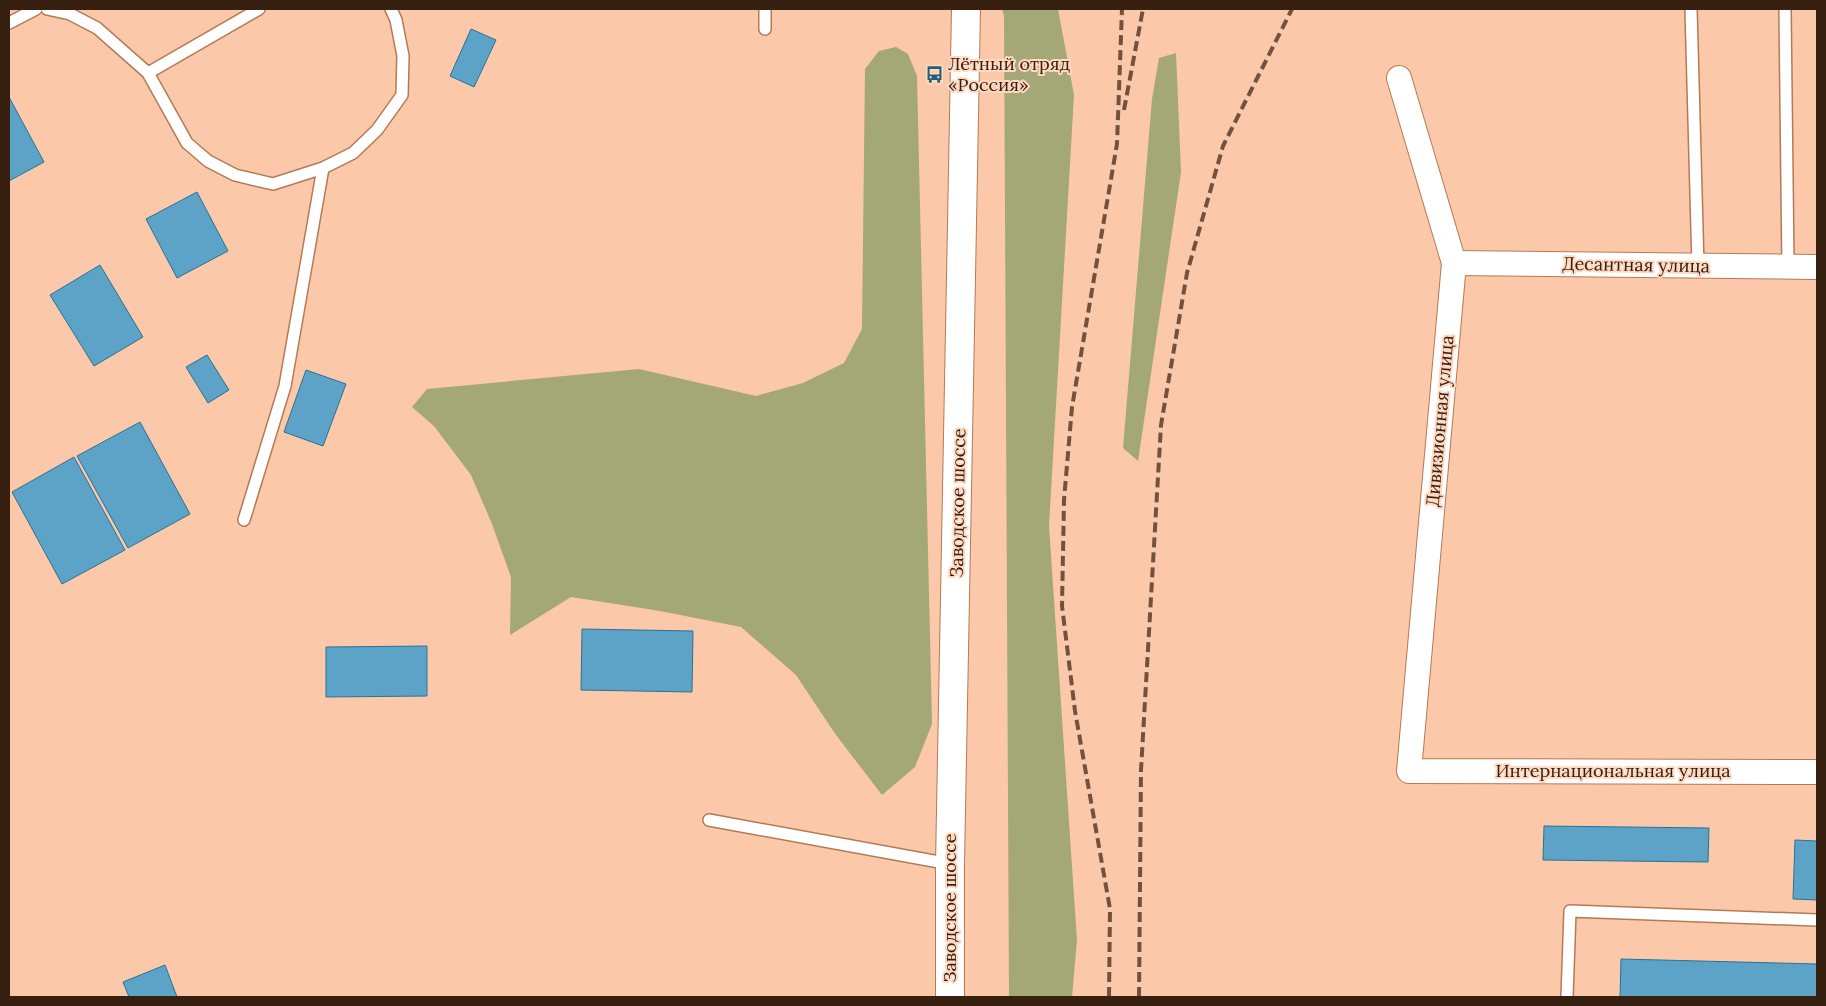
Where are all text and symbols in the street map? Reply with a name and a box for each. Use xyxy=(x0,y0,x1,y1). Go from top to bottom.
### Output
place label: Лётный отряд «Россия» xyxy=(948,52,1070,96)
bus stop icon: Лётный отряд «Россия» xyxy=(924,64,944,84)
street label: Десантная улица xyxy=(1562,252,1710,277)
street label: Дивизионная улица xyxy=(1421,334,1458,508)
street label: Заводское шоссе xyxy=(945,428,970,578)
street label: Интернациональная улица xyxy=(1495,759,1731,782)
street label: Заводское шоссе xyxy=(938,833,961,983)

